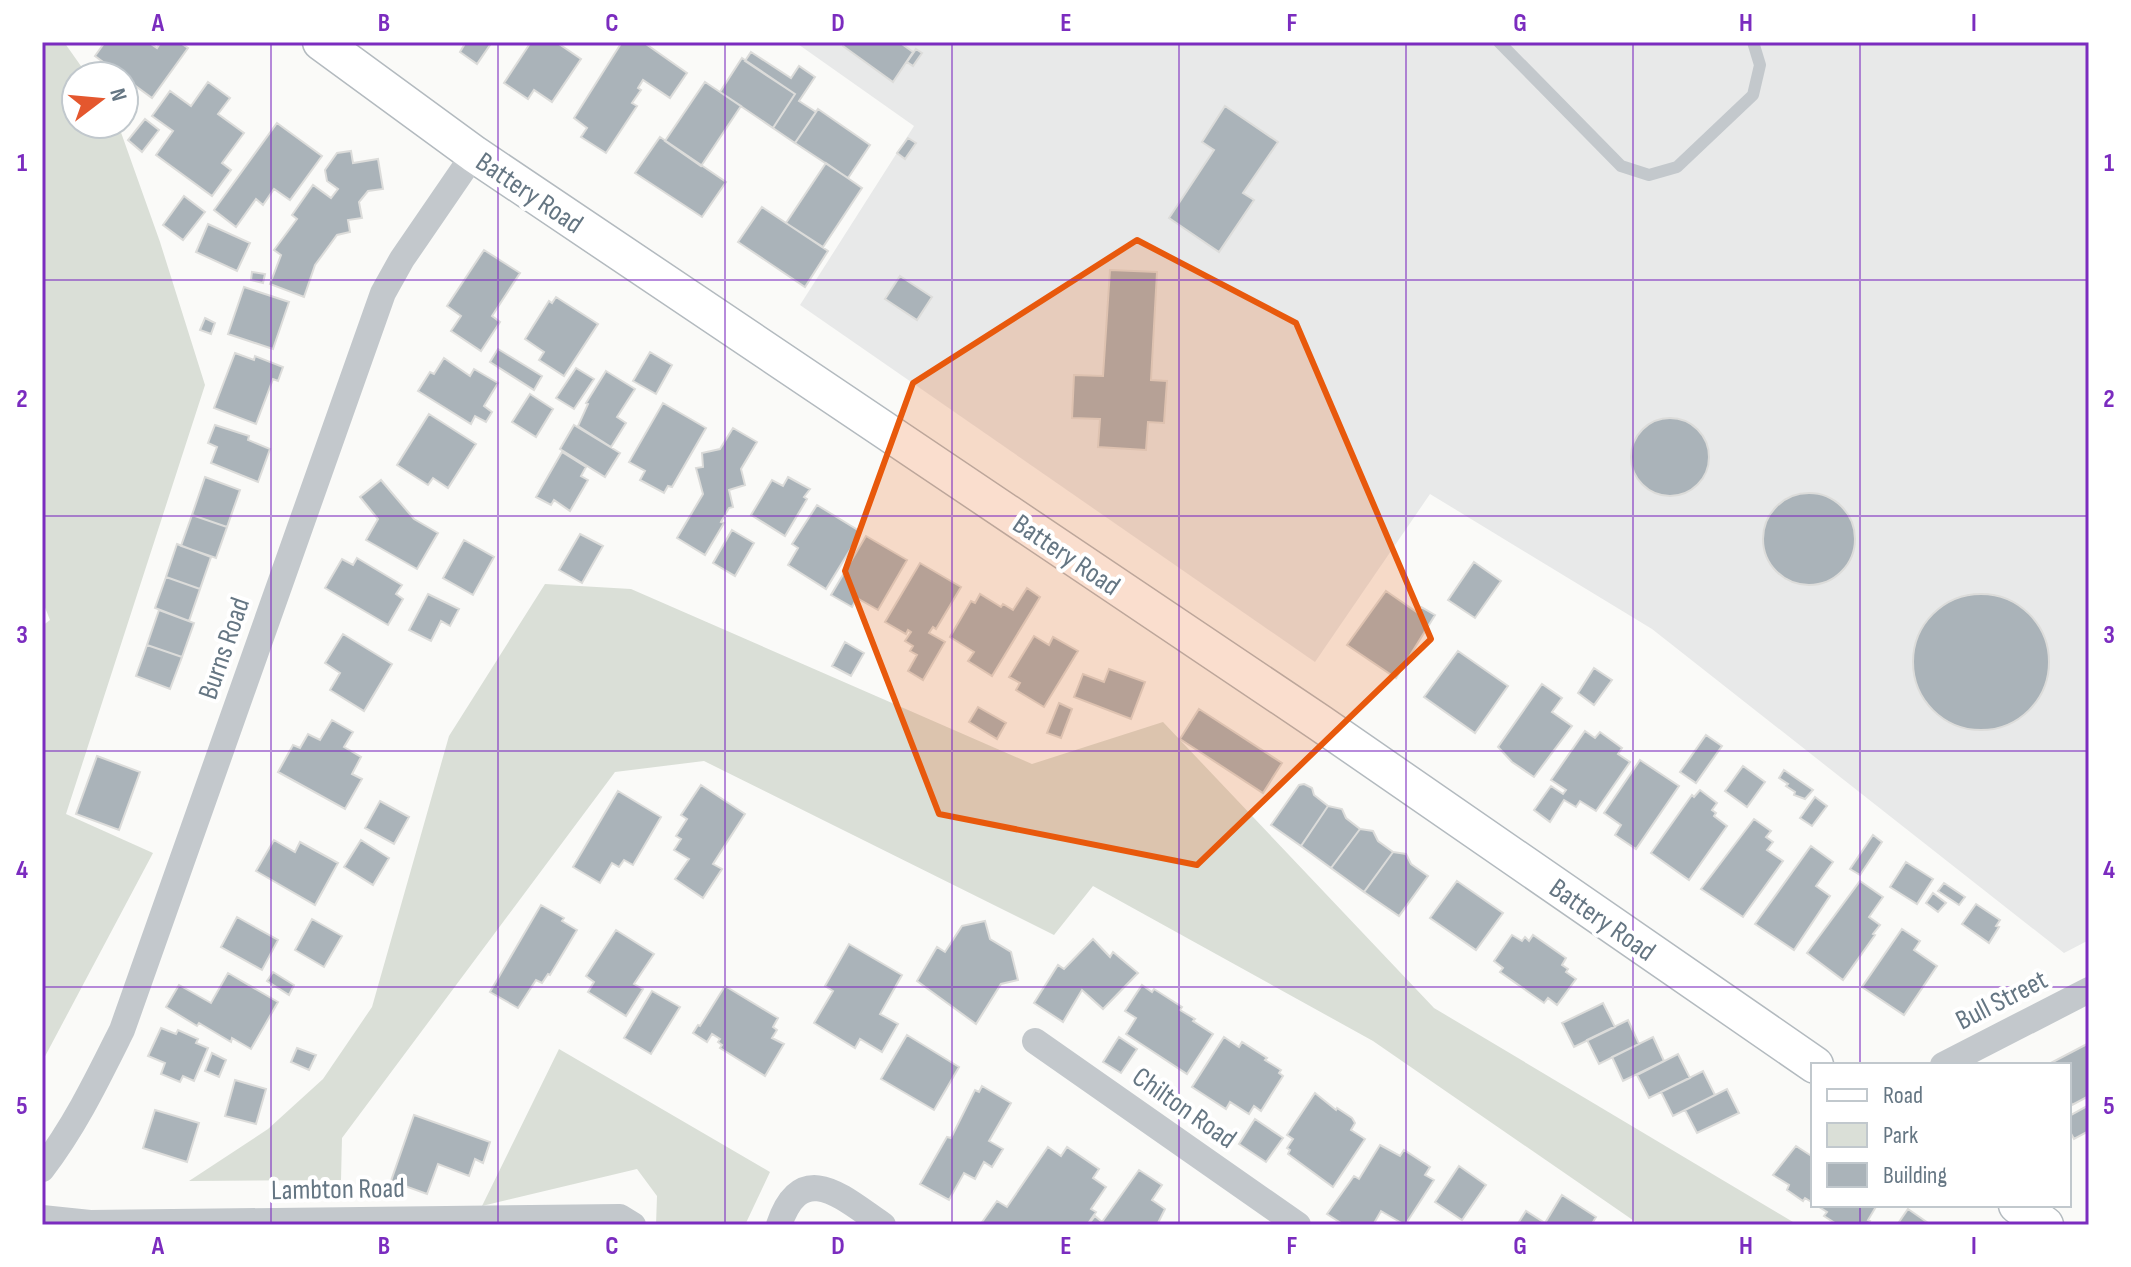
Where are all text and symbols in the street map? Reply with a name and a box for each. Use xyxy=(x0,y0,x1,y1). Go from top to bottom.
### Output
text: A xyxy=(151,8,165,39)
text: B xyxy=(378,8,390,39)
text: C xyxy=(605,8,619,39)
text: D xyxy=(831,8,845,39)
text: E xyxy=(1060,8,1072,39)
text: F xyxy=(1287,8,1298,39)
text: G xyxy=(1513,8,1527,39)
text: H xyxy=(1739,8,1753,39)
text: I xyxy=(1971,8,1977,39)
north arrow xyxy=(60,60,140,140)
text: N xyxy=(103,86,132,104)
street label: Battery Road xyxy=(470,146,589,241)
text: 1 xyxy=(17,148,27,179)
text: 1 xyxy=(2104,148,2114,179)
text: 2 xyxy=(16,384,28,415)
text: 2 xyxy=(2103,384,2115,415)
street label: Battery Road xyxy=(1007,508,1126,603)
street label: Burns Road xyxy=(192,593,257,704)
text: 3 xyxy=(16,620,28,651)
text: 3 xyxy=(2103,620,2115,651)
text: 4 xyxy=(16,855,28,886)
text: 4 xyxy=(2103,855,2115,886)
street label: Battery Road xyxy=(1543,872,1661,969)
street label: Bull Street xyxy=(1950,963,2053,1037)
street label: Chilton Road xyxy=(1126,1061,1242,1156)
legend xyxy=(1811,1063,2071,1207)
text: Road xyxy=(1883,1081,1923,1110)
text: 5 xyxy=(16,1091,28,1122)
text: 5 xyxy=(2103,1091,2115,1122)
text: Park xyxy=(1883,1121,1918,1150)
text: Building xyxy=(1883,1161,1947,1190)
street label: Lambton Road xyxy=(271,1172,405,1207)
text: A xyxy=(151,1231,165,1262)
text: B xyxy=(378,1231,390,1262)
text: C xyxy=(605,1231,619,1262)
text: D xyxy=(831,1231,845,1262)
text: E xyxy=(1060,1231,1072,1262)
text: F xyxy=(1287,1231,1298,1262)
text: G xyxy=(1513,1231,1527,1262)
text: H xyxy=(1739,1231,1753,1262)
text: I xyxy=(1971,1231,1977,1262)

